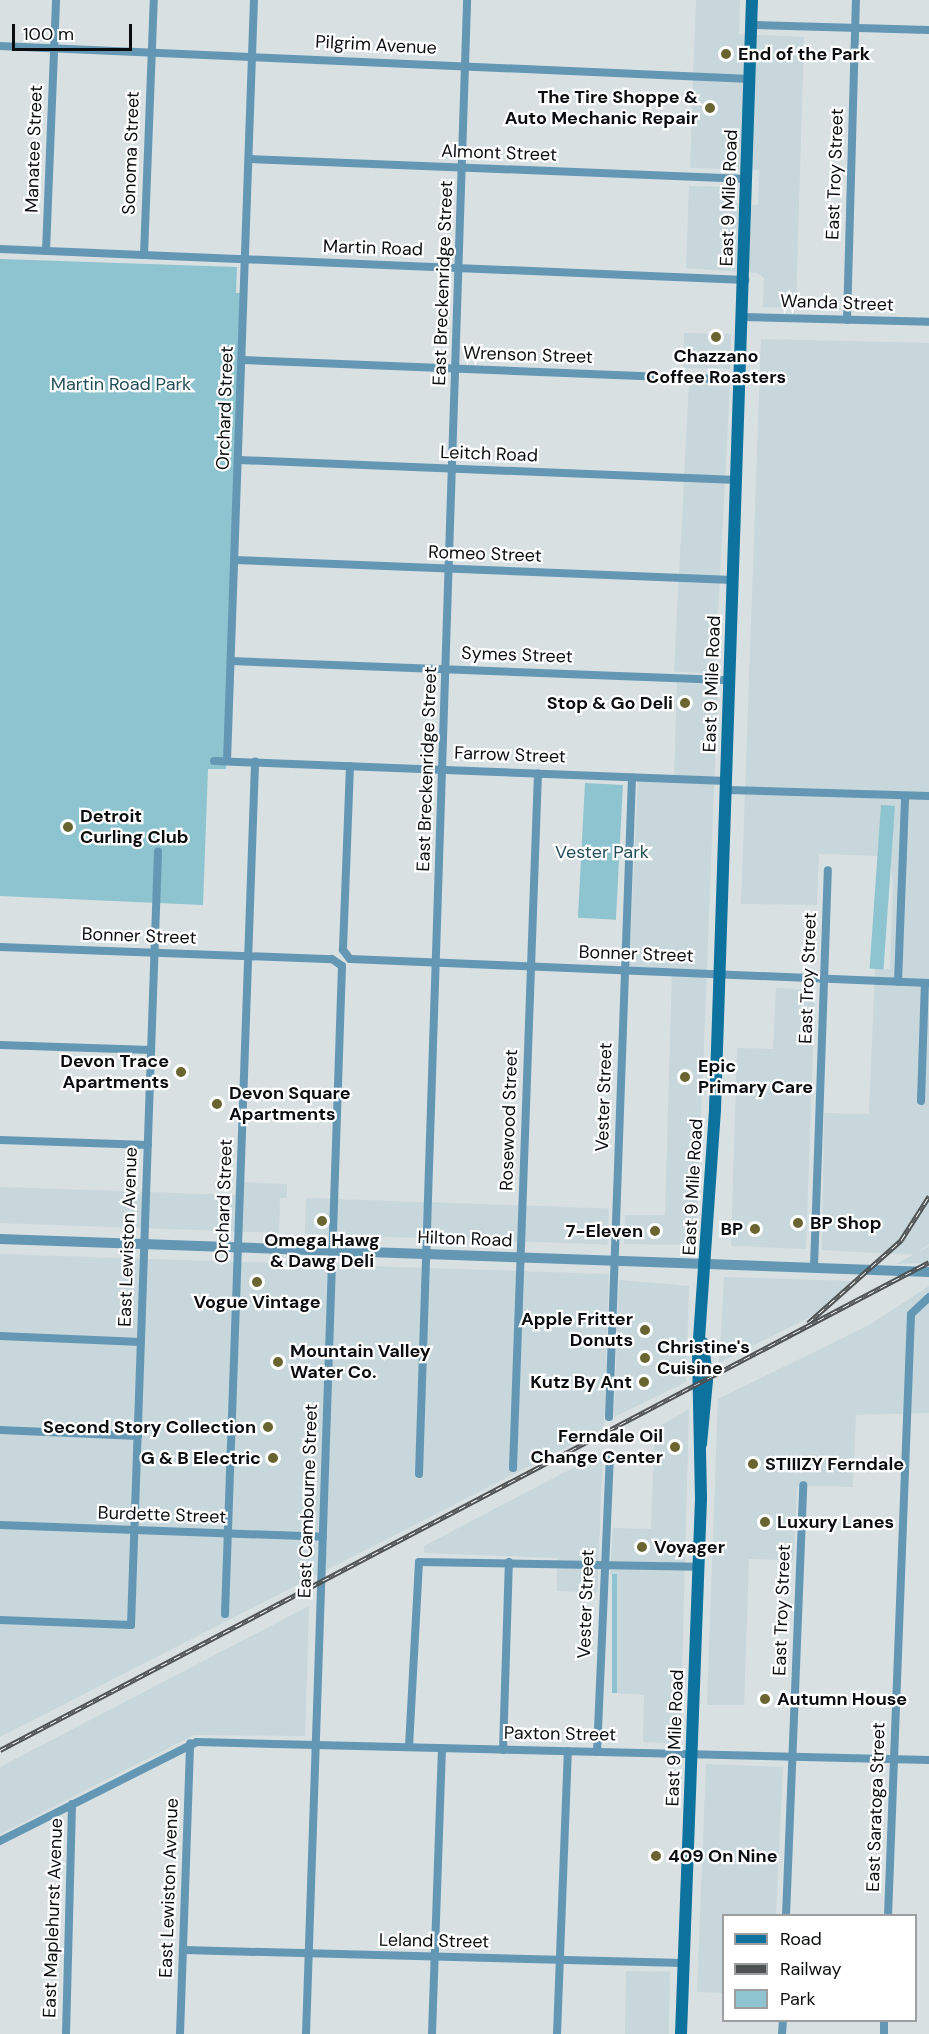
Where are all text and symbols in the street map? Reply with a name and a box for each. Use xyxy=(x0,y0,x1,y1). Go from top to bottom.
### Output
scale bar xyxy=(15,12,135,50)
text: 100 m xyxy=(23,22,74,46)
street label: Pilgrim Avenue xyxy=(315,31,437,59)
place label: End of the Park xyxy=(738,43,870,65)
marker: End of the Park xyxy=(719,47,733,61)
street label: Manatee Street xyxy=(21,85,47,213)
place label: The Tire Shoppe & Auto Mechanic Repair xyxy=(505,87,698,130)
street label: Sonoma Street xyxy=(118,91,144,215)
marker: The Tire Shoppe & Auto Mechanic Repair xyxy=(703,101,717,115)
street label: East Troy Street xyxy=(822,108,848,240)
street label: East 9 Mile Road xyxy=(716,129,742,267)
street label: Almont Street xyxy=(441,140,557,166)
street label: East Breckenridge Street xyxy=(429,180,457,386)
street label: Martin Road xyxy=(323,235,423,261)
street label: Wanda Street xyxy=(780,290,894,316)
marker: Chazzano Coffee Roasters xyxy=(709,330,723,344)
street label: Wrenson Street xyxy=(463,342,593,368)
street label: Orchard Street xyxy=(212,346,238,470)
place label: Chazzano Coffee Roasters xyxy=(646,346,786,388)
park label: Martin Road Park xyxy=(51,373,191,395)
street label: Leitch Road xyxy=(440,442,538,466)
street label: Romeo Street xyxy=(428,541,542,567)
street label: East 9 Mile Road xyxy=(699,615,725,753)
street label: Symes Street xyxy=(461,642,573,668)
street label: East Breckenridge Street xyxy=(413,666,441,872)
place label: Stop & Go Deli xyxy=(547,692,673,714)
marker: Stop & Go Deli xyxy=(678,696,692,710)
street label: Farrow Street xyxy=(454,742,566,768)
place label: Detroit Curling Club xyxy=(80,806,189,848)
marker: Detroit Curling Club xyxy=(61,820,75,834)
park label: Vester Park xyxy=(555,841,649,863)
street label: East Troy Street xyxy=(795,912,821,1044)
street label: Bonner Street xyxy=(81,923,197,949)
street label: Bonner Street xyxy=(578,941,694,967)
street label: Vester Street xyxy=(591,1042,617,1152)
street label: Rosewood Street xyxy=(496,1049,522,1191)
place label: Devon Trace Apartments xyxy=(60,1051,169,1094)
place label: Epic Primary Care xyxy=(698,1056,813,1098)
marker: Devon Trace Apartments xyxy=(174,1065,188,1079)
marker: Epic Primary Care xyxy=(676,1068,694,1086)
place label: Devon Square Apartments xyxy=(229,1083,351,1126)
marker: Devon Square Apartments xyxy=(210,1097,224,1111)
street label: East 9 Mile Road xyxy=(679,1118,707,1256)
street label: Orchard Street xyxy=(211,1139,237,1263)
street label: East Lewiston Avenue xyxy=(114,1147,142,1327)
place label: BP Shop xyxy=(810,1212,882,1234)
marker: Omega Hawg & Dawg Deli xyxy=(315,1214,329,1228)
marker: BP Shop xyxy=(791,1216,805,1230)
place label: BP xyxy=(720,1218,743,1240)
place label: 7-Eleven xyxy=(566,1220,643,1242)
marker: BP xyxy=(748,1222,762,1236)
marker: 7-Eleven xyxy=(648,1224,662,1238)
street label: Hilton Road xyxy=(417,1227,513,1251)
place label: Omega Hawg & Dawg Deli xyxy=(264,1230,380,1272)
marker: Vogue Vintage xyxy=(250,1275,264,1289)
place label: Vogue Vintage xyxy=(193,1291,321,1313)
place label: Apple Fritter Donuts xyxy=(521,1309,633,1352)
marker: Apple Fritter Donuts xyxy=(638,1323,652,1337)
place label: Christine's Cuisine xyxy=(657,1337,750,1380)
place label: Mountain Valley Water Co. xyxy=(290,1341,431,1384)
marker: Christine's Cuisine xyxy=(638,1351,652,1365)
marker: Mountain Valley Water Co. xyxy=(271,1355,285,1369)
place label: Kutz By Ant xyxy=(530,1371,632,1393)
marker: Kutz By Ant xyxy=(637,1375,651,1389)
street label: East Cambourne Street xyxy=(294,1403,322,1599)
place label: Second Story Collection xyxy=(43,1416,256,1438)
marker: Second Story Collection xyxy=(261,1420,275,1434)
place label: Ferndale Oil Change Center xyxy=(531,1426,663,1468)
marker: Ferndale Oil Change Center xyxy=(668,1440,682,1454)
place label: G & B Electric xyxy=(141,1447,261,1469)
marker: G & B Electric xyxy=(266,1451,280,1465)
place label: STIIIZY Ferndale xyxy=(765,1453,904,1475)
marker: STIIIZY Ferndale xyxy=(746,1457,760,1471)
street label: Burdette Street xyxy=(97,1502,227,1528)
place label: Luxury Lanes xyxy=(777,1511,894,1533)
marker: Luxury Lanes xyxy=(758,1515,772,1529)
place label: Voyager xyxy=(654,1536,725,1558)
marker: Voyager xyxy=(635,1540,649,1554)
street label: East Troy Street xyxy=(769,1544,795,1676)
street label: Vester Street xyxy=(573,1549,599,1659)
street label: East 9 Mile Road xyxy=(662,1669,688,1807)
place label: Autumn House xyxy=(777,1688,907,1710)
marker: Autumn House xyxy=(758,1692,772,1706)
street label: Paxton Street xyxy=(504,1722,616,1746)
street label: East Saratoga Street xyxy=(862,1722,890,1892)
street label: East Lewiston Avenue xyxy=(155,1798,183,1978)
street label: East Maplehurst Avenue xyxy=(39,1818,67,2018)
place label: 409 On Nine xyxy=(668,1845,777,1867)
marker: 409 On Nine xyxy=(649,1849,663,1863)
legend xyxy=(722,1914,917,2022)
text: Road xyxy=(780,1927,822,1951)
street label: Leland Street xyxy=(379,1929,489,1953)
text: Railway xyxy=(780,1957,842,1981)
text: Park xyxy=(780,1987,816,2011)

